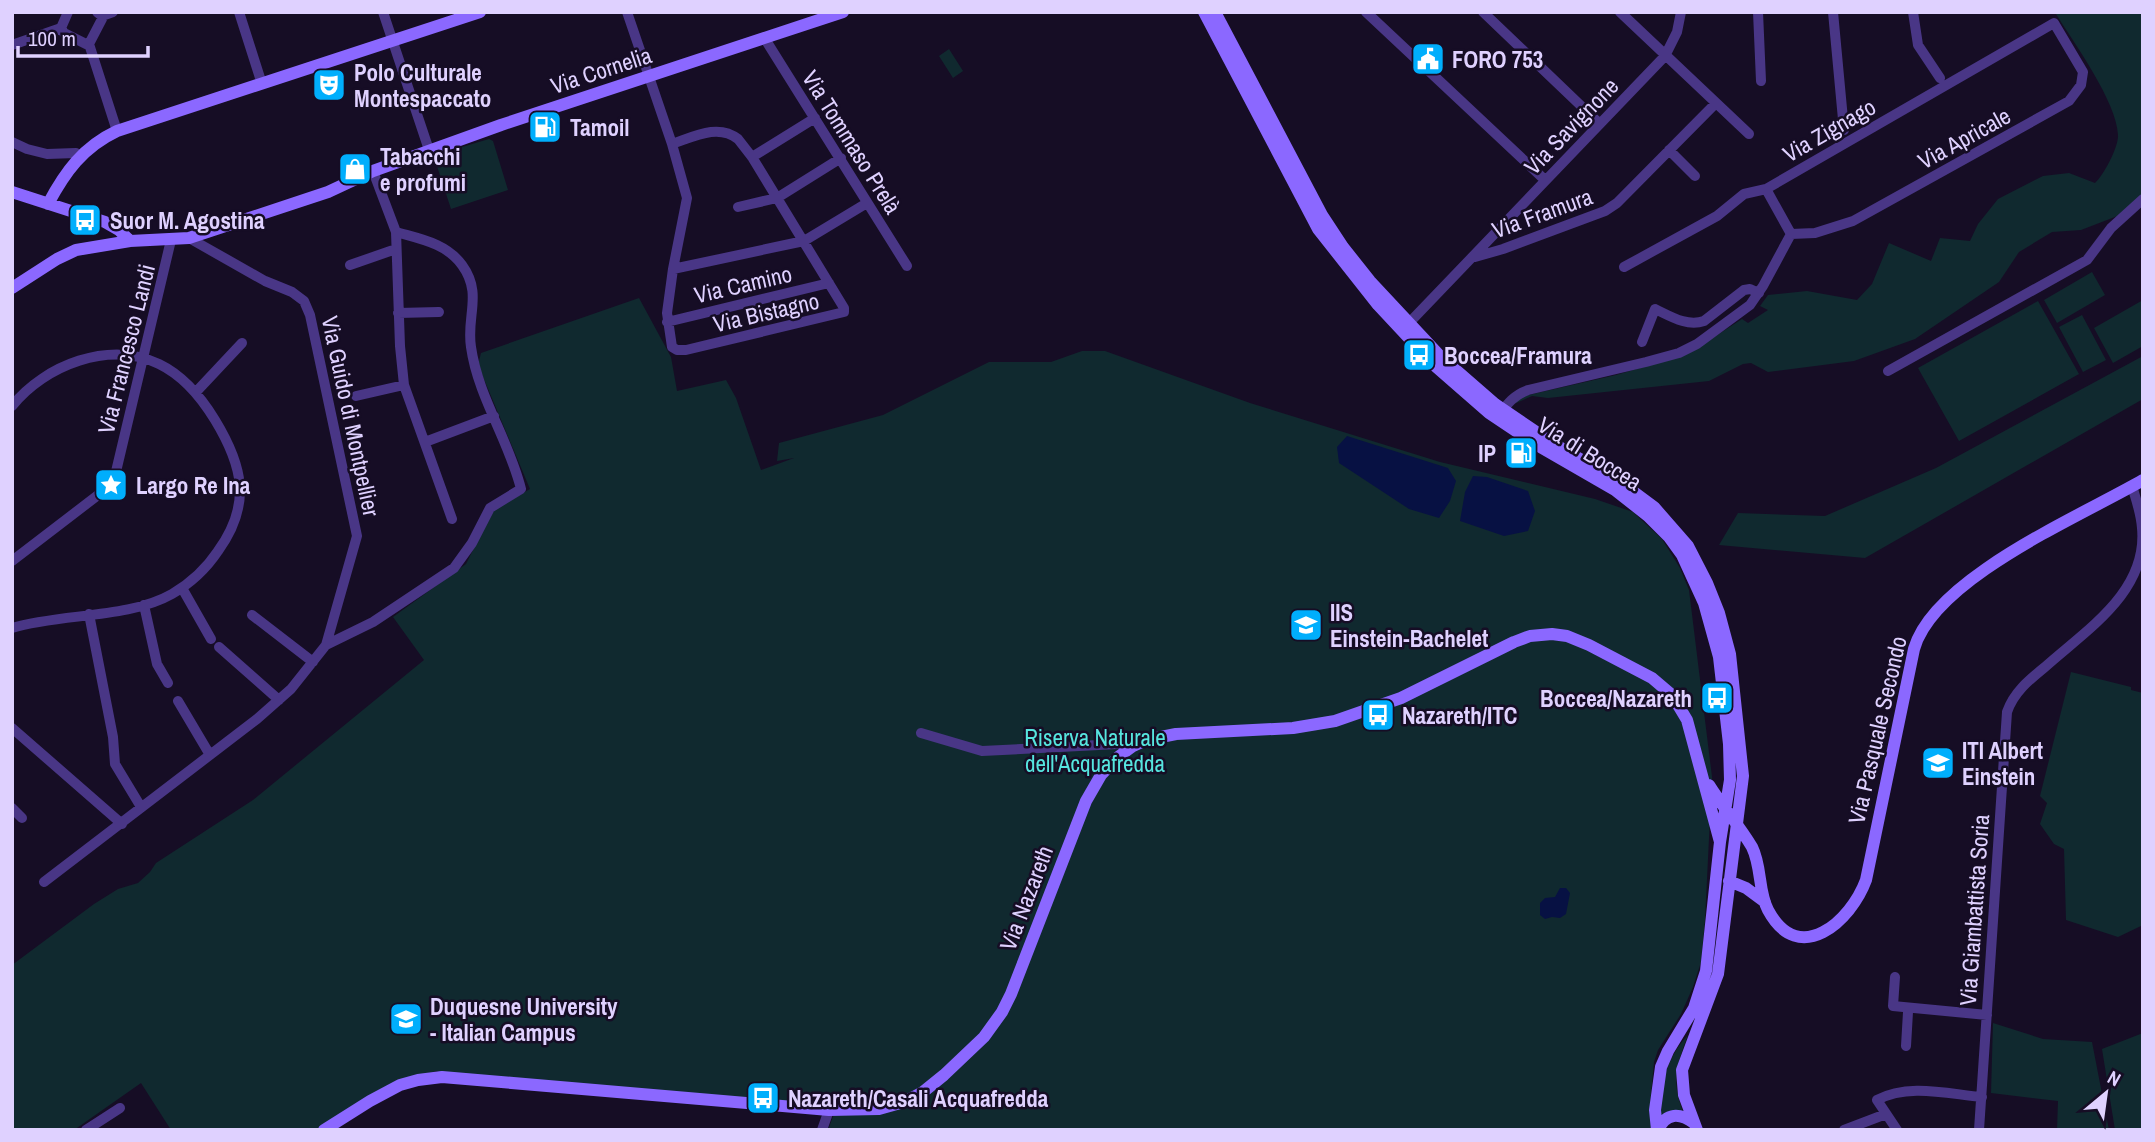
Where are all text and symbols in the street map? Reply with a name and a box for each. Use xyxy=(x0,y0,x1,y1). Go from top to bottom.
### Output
scale bar xyxy=(18,14,147,58)
text: 100 m xyxy=(28,24,76,53)
street label: Via Cornelia xyxy=(547,39,656,101)
public building icon: FORO 753 xyxy=(1409,40,1447,78)
place label: FORO 753 xyxy=(1452,44,1543,75)
place label: Polo Culturale Montespaccato xyxy=(354,57,491,114)
street label: Via Tommaso Prelà xyxy=(795,64,909,220)
theatre icon: Polo Culturale Montespaccato xyxy=(310,66,348,104)
street label: Via Savignone xyxy=(1517,71,1625,181)
street label: Via Zignago xyxy=(1777,91,1881,169)
street label: Via Apricale xyxy=(1912,100,2016,176)
fuel station icon: Tamoil xyxy=(526,108,564,146)
place label: Tamoil xyxy=(570,112,629,143)
place label: Tabacchi e profumi xyxy=(380,141,466,198)
shop icon: Tabacchi e profumi xyxy=(336,150,374,188)
street label: Via Framura xyxy=(1488,180,1597,245)
bus stop icon: Suor M. Agostina xyxy=(66,201,104,239)
place label: Suor M. Agostina xyxy=(110,205,265,236)
street label: Via Camino xyxy=(691,258,795,310)
street label: Via Francesco Landi xyxy=(90,261,162,437)
street label: Via Bistagno xyxy=(710,285,822,339)
street label: Via Guido di Montpellier xyxy=(315,313,388,520)
bus stop icon: Boccea/Framura xyxy=(1400,336,1438,374)
place label: Boccea/Framura xyxy=(1444,340,1592,371)
street label: Via di Boccea xyxy=(1532,409,1648,497)
fuel station icon: IP xyxy=(1502,434,1540,472)
place label: IP xyxy=(1478,438,1496,469)
place icon: Largo Re Ina xyxy=(92,466,130,504)
place label: Largo Re Ina xyxy=(136,470,251,501)
place label: IIS Einstein-Bachelet xyxy=(1330,597,1488,654)
school or university icon: IIS Einstein-Bachelet xyxy=(1287,606,1325,644)
street label: Via Pasquale Secondo xyxy=(1840,633,1914,827)
bus stop icon: Boccea/Nazareth xyxy=(1698,679,1736,717)
place label: Boccea/Nazareth xyxy=(1540,683,1692,714)
bus stop icon: Nazareth/ITC xyxy=(1359,696,1397,734)
place label: Nazareth/ITC xyxy=(1402,700,1517,731)
park label: Riserva Naturale dell'Acquafredda xyxy=(1024,722,1166,779)
place label: ITI Albert Einstein xyxy=(1962,735,2043,792)
school or university icon: ITI Albert Einstein xyxy=(1919,744,1957,782)
street label: Via Giambattista Soria xyxy=(1952,813,1996,1007)
street label: Via Nazareth xyxy=(992,841,1060,955)
place label: Duquesne University - Italian Campus xyxy=(430,991,618,1048)
school or university icon: Duquesne University - Italian Campus xyxy=(387,1000,425,1038)
north arrow xyxy=(2071,1058,2141,1128)
text: N xyxy=(2103,1064,2125,1092)
bus stop icon: Nazareth/Casali Acquafredda xyxy=(744,1079,782,1117)
place label: Nazareth/Casali Acquafredda xyxy=(788,1083,1049,1114)

